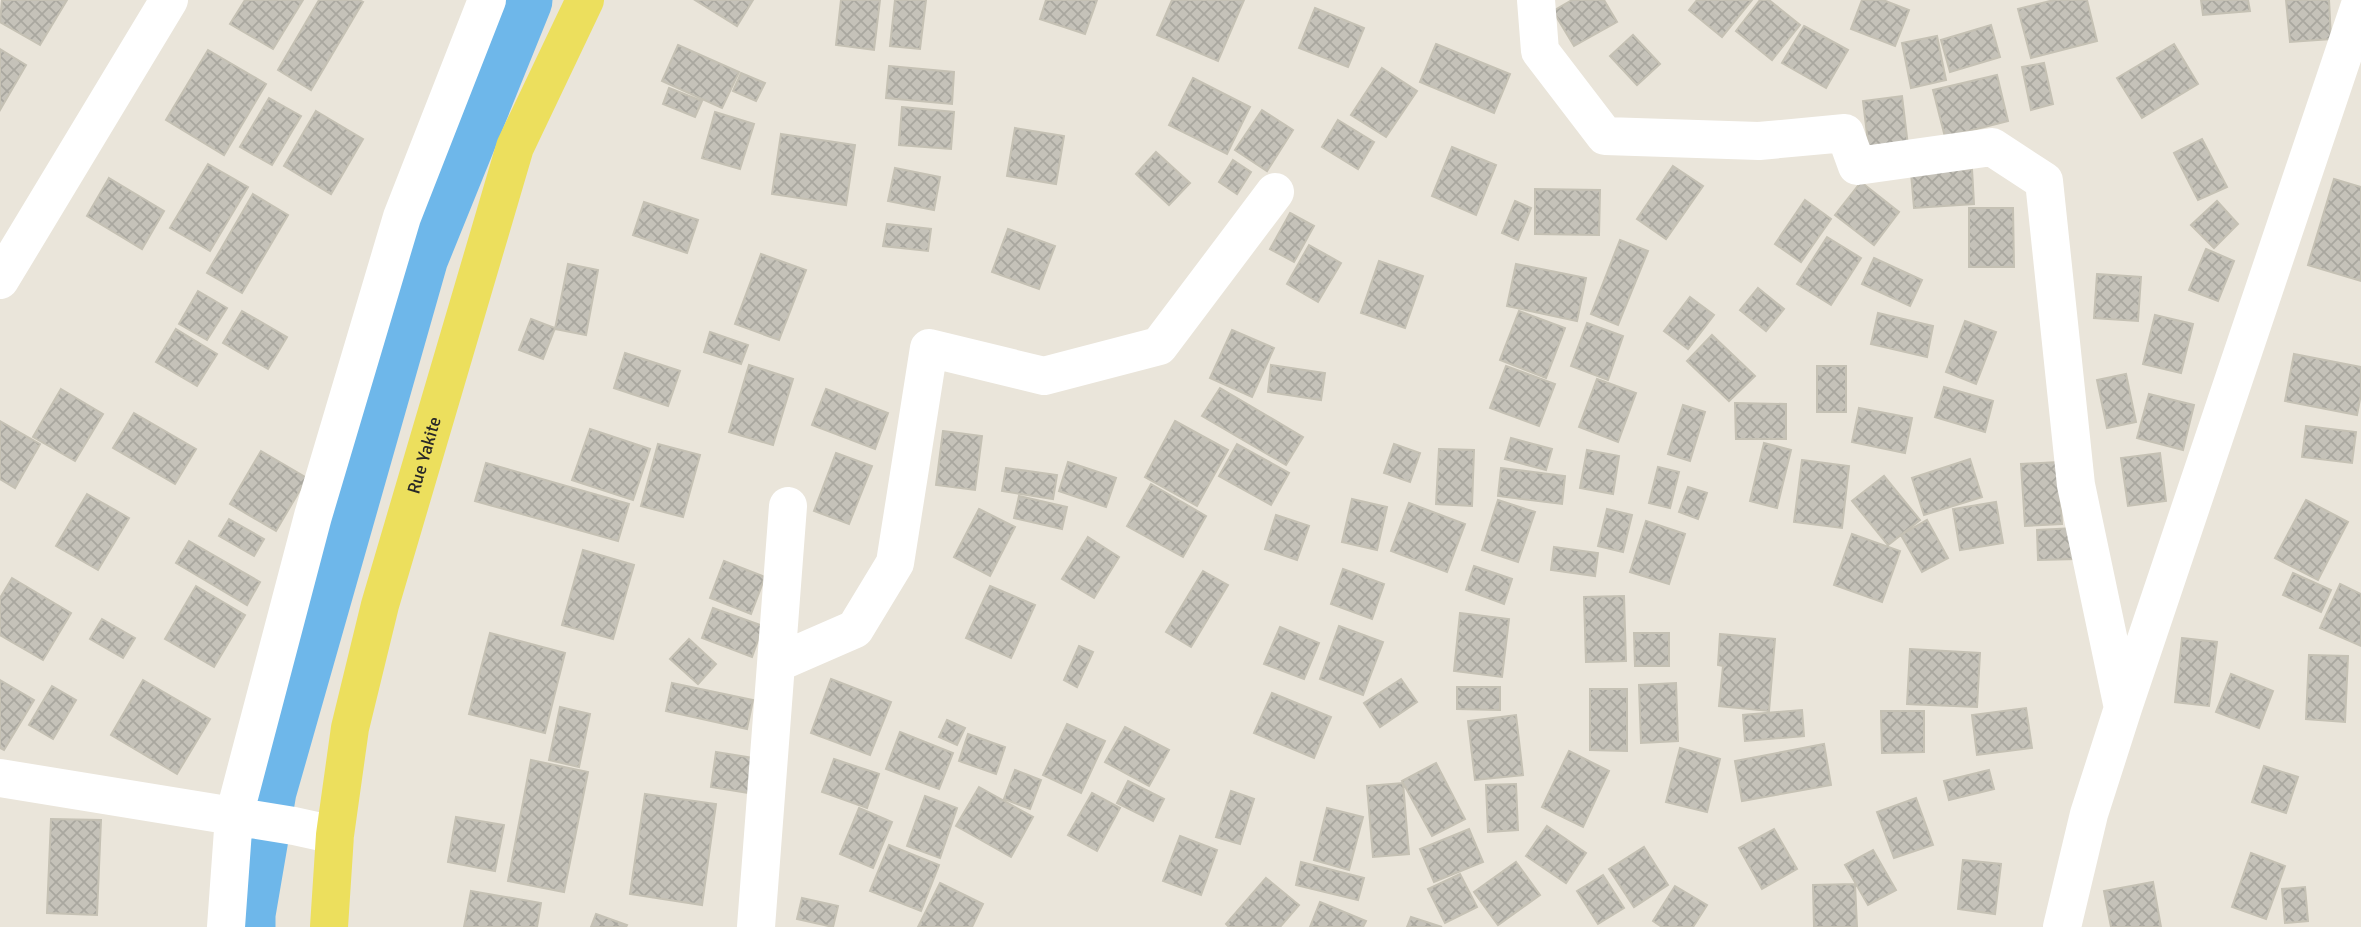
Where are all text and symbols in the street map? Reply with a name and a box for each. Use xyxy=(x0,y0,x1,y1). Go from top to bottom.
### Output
street label: Rue Yakite xyxy=(402,414,446,496)

